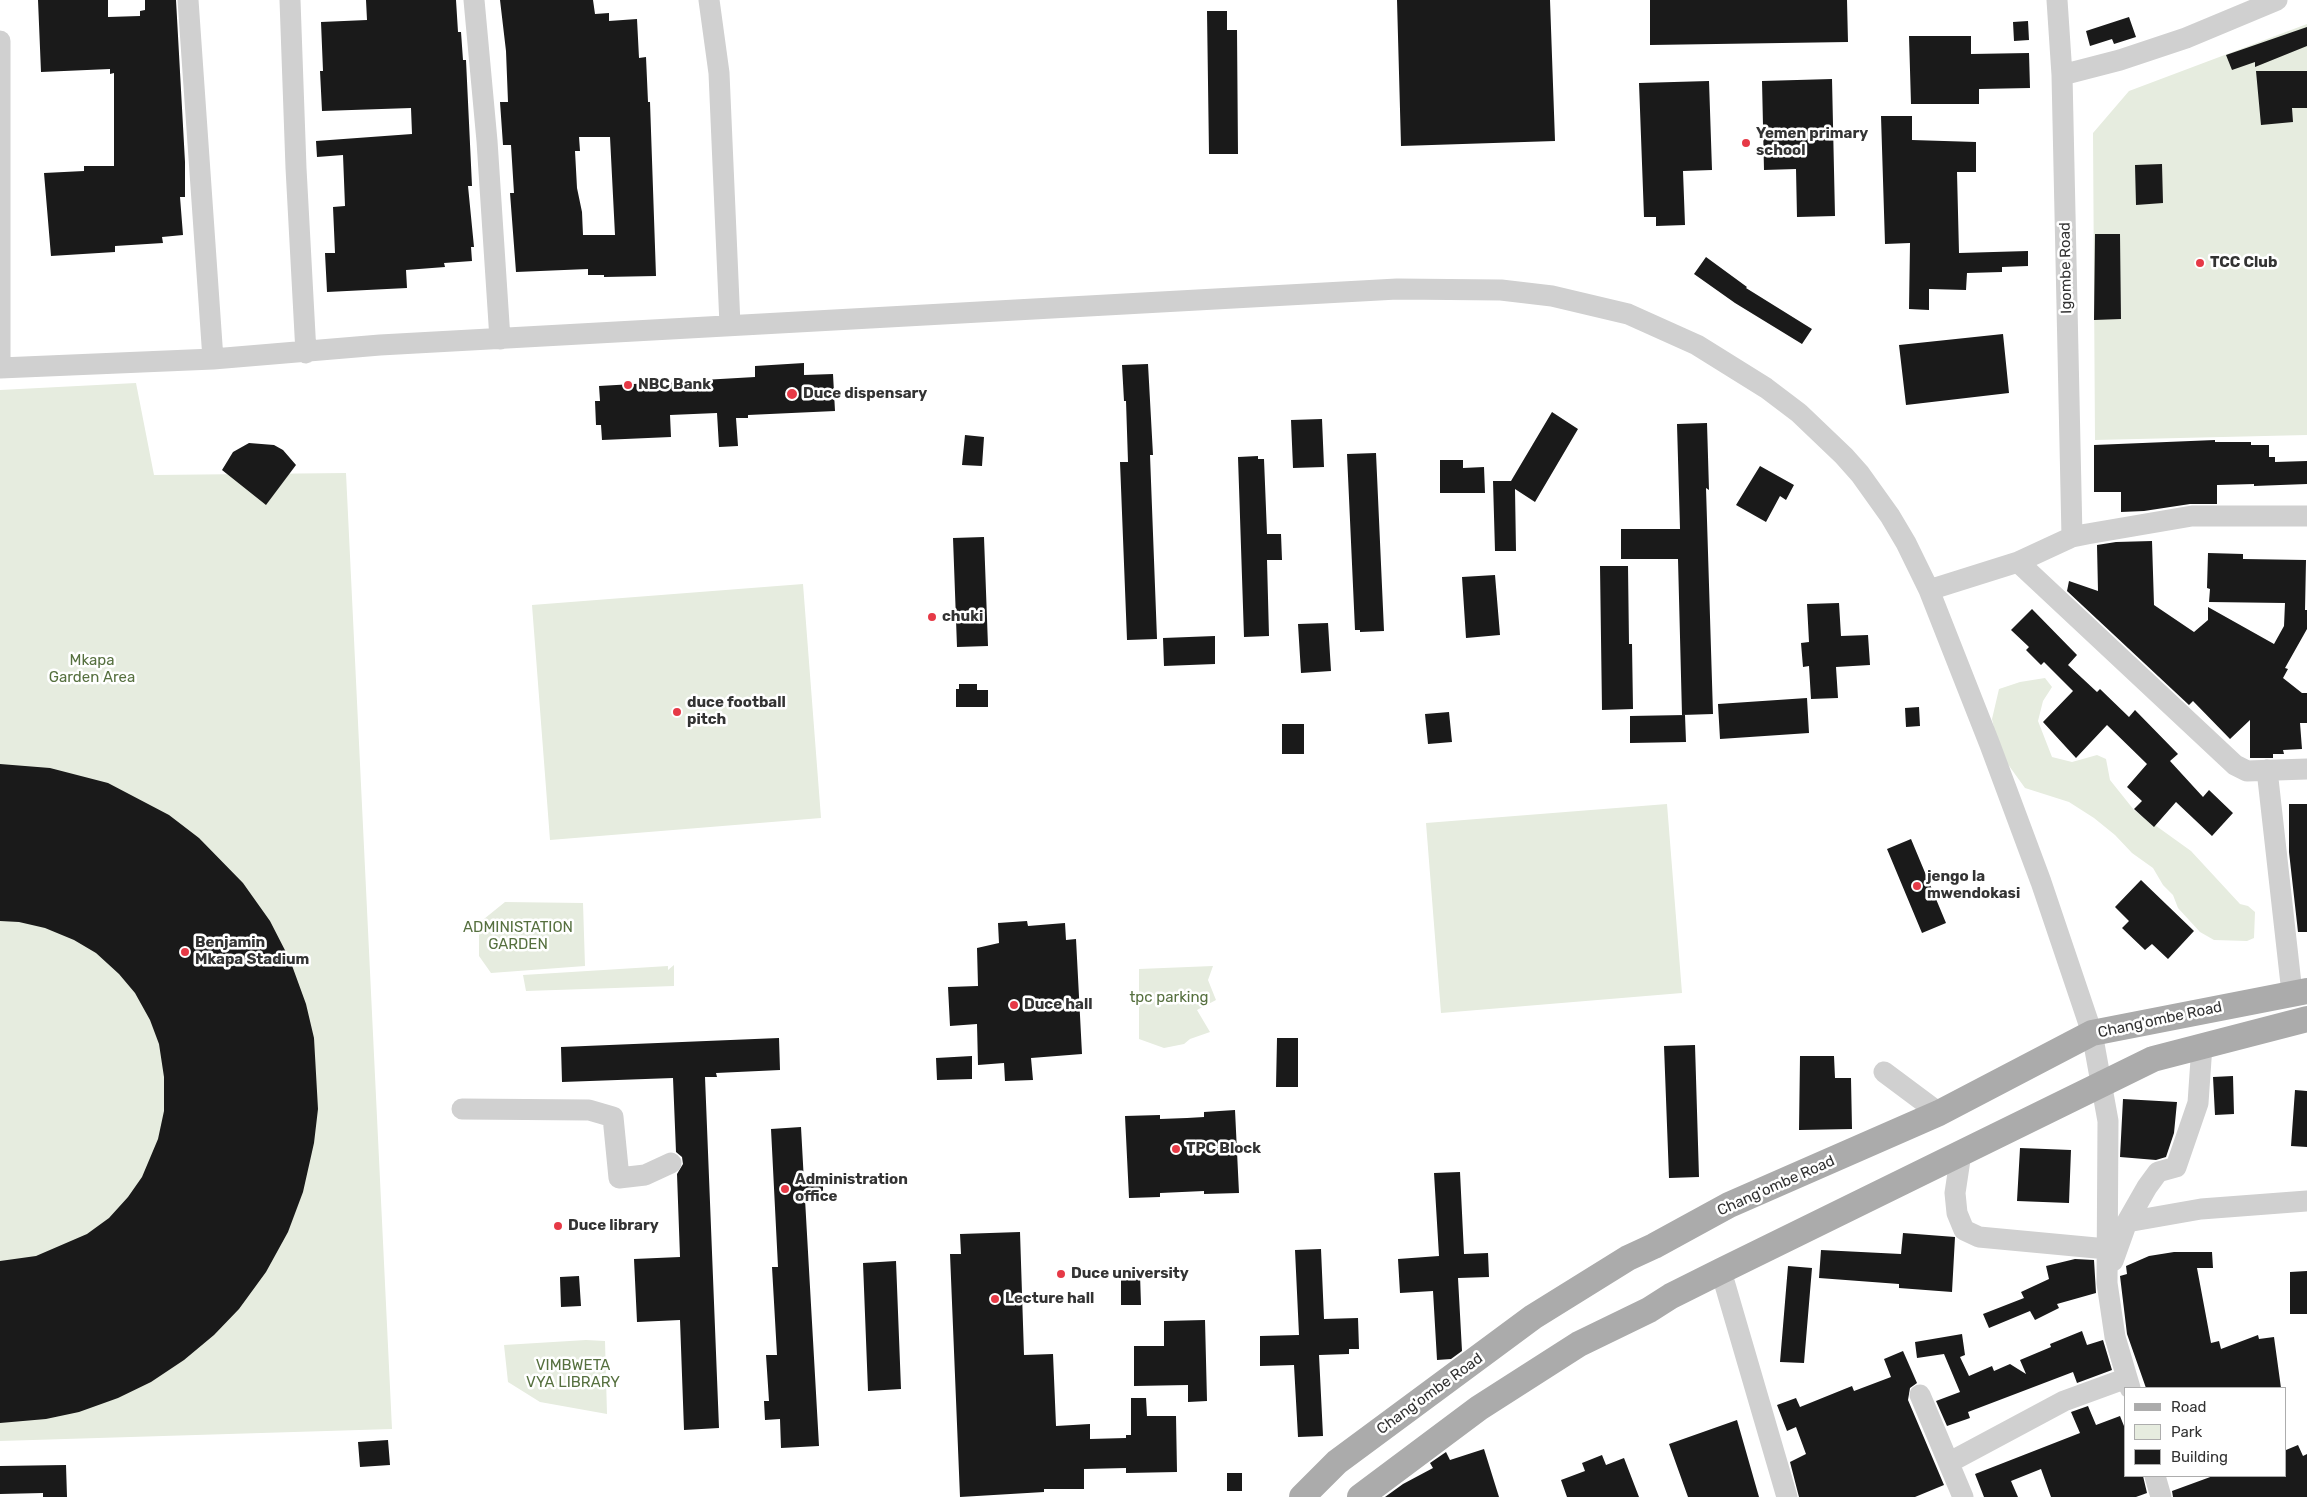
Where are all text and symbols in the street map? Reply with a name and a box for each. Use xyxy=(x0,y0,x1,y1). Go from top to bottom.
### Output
place label: Yemen primary school xyxy=(1756,125,1868,160)
marker: Yemen primary school xyxy=(1740,137,1752,149)
street label: Igombe Road xyxy=(2056,222,2076,314)
place label: TCC Club xyxy=(2210,254,2277,272)
marker: TCC Club xyxy=(2194,257,2206,269)
place label: NBC Bank xyxy=(638,376,711,394)
marker: NBC Bank xyxy=(622,379,634,391)
place label: Duce dispensary xyxy=(803,385,927,403)
marker: Duce dispensary xyxy=(785,387,799,401)
place label: chuki xyxy=(942,608,983,626)
marker: chuki xyxy=(926,611,938,623)
park label: Mkapa Garden Area xyxy=(49,652,135,687)
place label: duce football pitch xyxy=(687,694,786,729)
marker: duce football pitch xyxy=(671,706,683,718)
place label: jengo la mwendokasi xyxy=(1927,868,2020,903)
marker: jengo la mwendokasi xyxy=(1911,880,1923,892)
park label: ADMINISTATION GARDEN xyxy=(463,919,573,954)
place label: Benjamin Mkapa Stadium xyxy=(195,934,309,969)
marker: Benjamin Mkapa Stadium xyxy=(179,946,191,958)
park label: tpc parking xyxy=(1129,989,1209,1007)
place label: Duce hall xyxy=(1024,996,1092,1014)
street label: Chang'ombe Road xyxy=(2096,998,2224,1042)
marker: Duce hall xyxy=(1008,999,1020,1011)
place label: TPC Block xyxy=(1186,1140,1261,1158)
marker: TPC Block xyxy=(1170,1143,1182,1155)
street label: Chang'ombe Road xyxy=(1714,1152,1838,1220)
place label: Administration office xyxy=(795,1171,908,1206)
marker: Administration office xyxy=(779,1183,791,1195)
place label: Duce library xyxy=(568,1217,659,1235)
marker: Duce library xyxy=(552,1220,564,1232)
place label: Duce university xyxy=(1071,1265,1189,1283)
marker: Duce university xyxy=(1055,1268,1067,1280)
place label: Lecture hall xyxy=(1005,1290,1094,1308)
marker: Lecture hall xyxy=(989,1293,1001,1305)
street label: Chang'ombe Road xyxy=(1373,1349,1487,1439)
park label: VIMBWETA VYA LIBRARY xyxy=(526,1357,620,1392)
legend xyxy=(2124,1387,2287,1477)
text: Road xyxy=(2171,1398,2207,1416)
text: Park xyxy=(2171,1423,2202,1441)
text: Building xyxy=(2171,1448,2228,1466)

